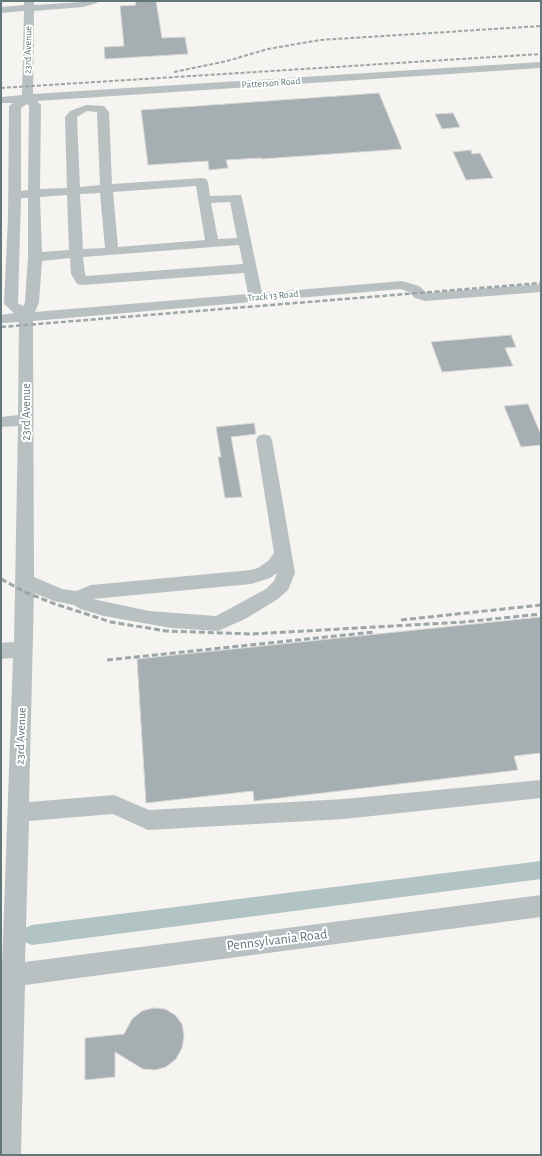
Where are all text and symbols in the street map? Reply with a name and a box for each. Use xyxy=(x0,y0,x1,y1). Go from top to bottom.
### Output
street label: 23rd Avenue xyxy=(22,26,34,74)
street label: Patterson Road xyxy=(241,75,301,91)
street label: Track 13 Road xyxy=(247,288,299,304)
street label: 23rd Avenue xyxy=(19,383,33,441)
street label: 23rd Avenue xyxy=(13,707,29,765)
street label: Pennsylvania Road xyxy=(226,925,328,955)

